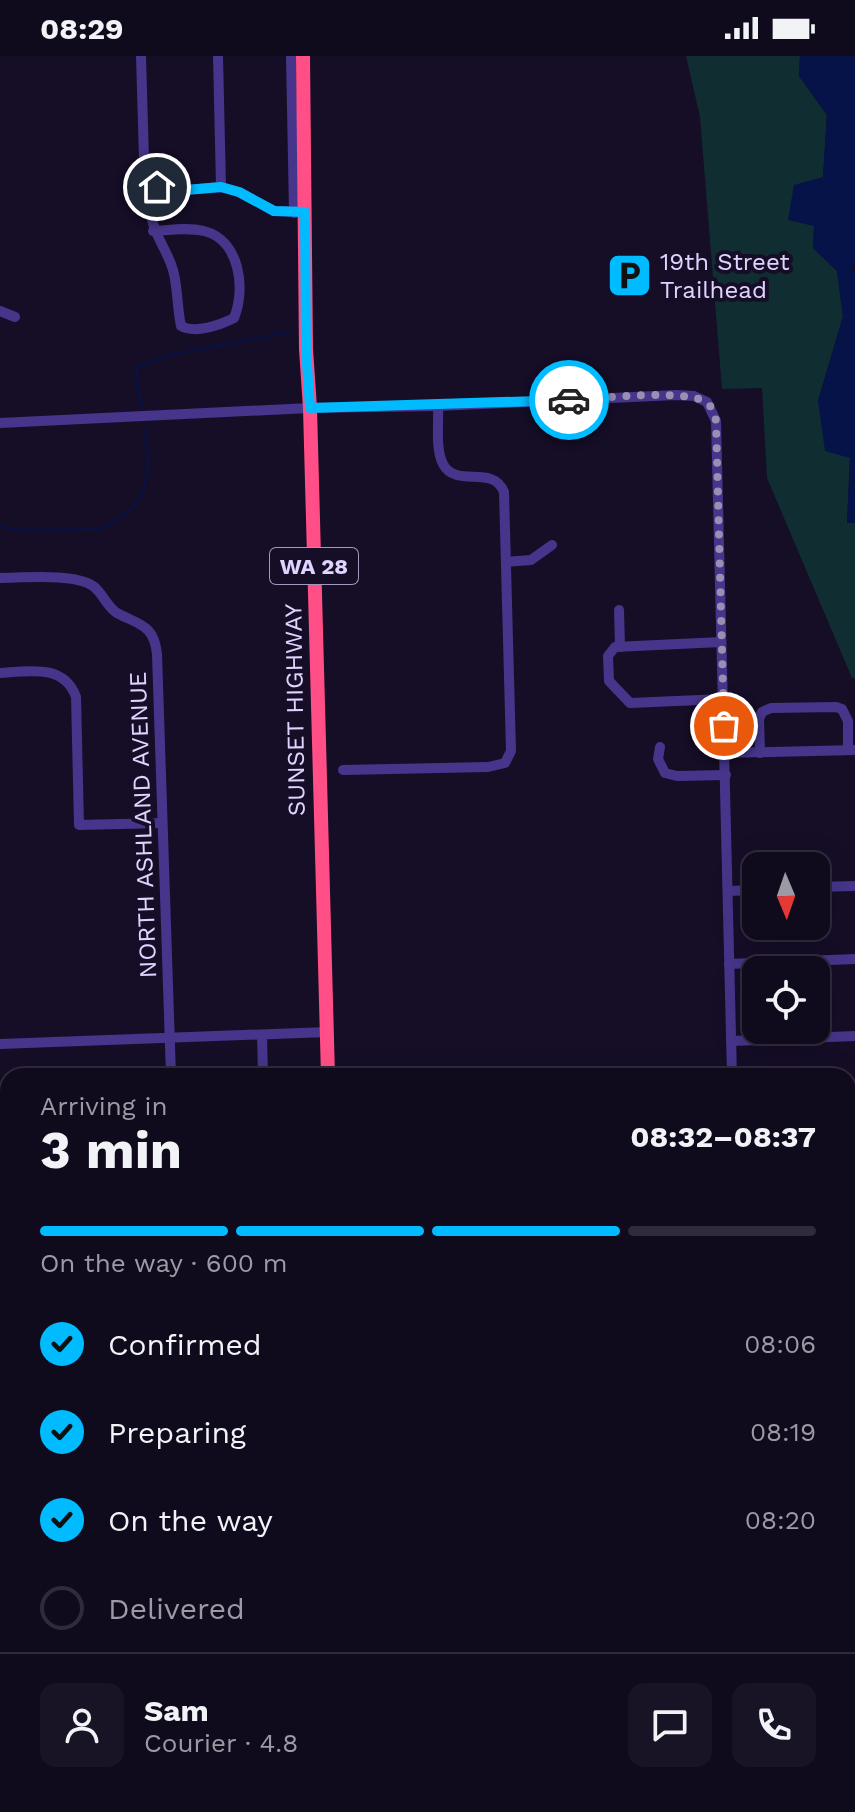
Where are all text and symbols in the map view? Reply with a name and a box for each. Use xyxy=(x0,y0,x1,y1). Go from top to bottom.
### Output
text: 08:29 xyxy=(40,11,124,46)
pin xyxy=(123,153,191,221)
icon: home xyxy=(135,165,179,209)
place label: 19th Street Trailhead xyxy=(660,248,790,304)
parking icon: 19th Street Trailhead xyxy=(605,252,653,300)
courier xyxy=(529,360,609,440)
icon: car xyxy=(547,378,591,422)
road number: WA 28 xyxy=(270,548,358,584)
street label: SUNSET HIGHWAY xyxy=(279,603,311,817)
street label: NORTH ASHLAND AVENUE xyxy=(124,671,162,979)
pin xyxy=(690,692,758,760)
icon: bag xyxy=(702,704,746,748)
north arrow xyxy=(742,852,830,940)
map controls xyxy=(742,852,830,1044)
button: locate xyxy=(742,956,830,1044)
text: Arriving in xyxy=(40,1091,168,1121)
text: 08:32–08:37 xyxy=(630,1119,816,1154)
text: 3 min xyxy=(40,1120,182,1181)
text: On the way · 600 m xyxy=(40,1248,288,1278)
icon: check xyxy=(40,1322,84,1366)
text: Confirmed xyxy=(108,1327,262,1362)
text: 08:06 xyxy=(744,1329,816,1359)
icon: check xyxy=(40,1410,84,1454)
text: Preparing xyxy=(108,1415,246,1450)
text: 08:19 xyxy=(750,1417,816,1447)
icon: check xyxy=(40,1498,84,1542)
text: On the way xyxy=(108,1503,273,1538)
text: 08:20 xyxy=(745,1505,816,1535)
text: Delivered xyxy=(108,1591,245,1626)
button: person xyxy=(40,1683,124,1767)
button: chat xyxy=(628,1683,712,1767)
button: phone xyxy=(732,1683,816,1767)
text: Sam xyxy=(144,1693,209,1728)
text: Courier · 4.8 xyxy=(144,1728,298,1758)

